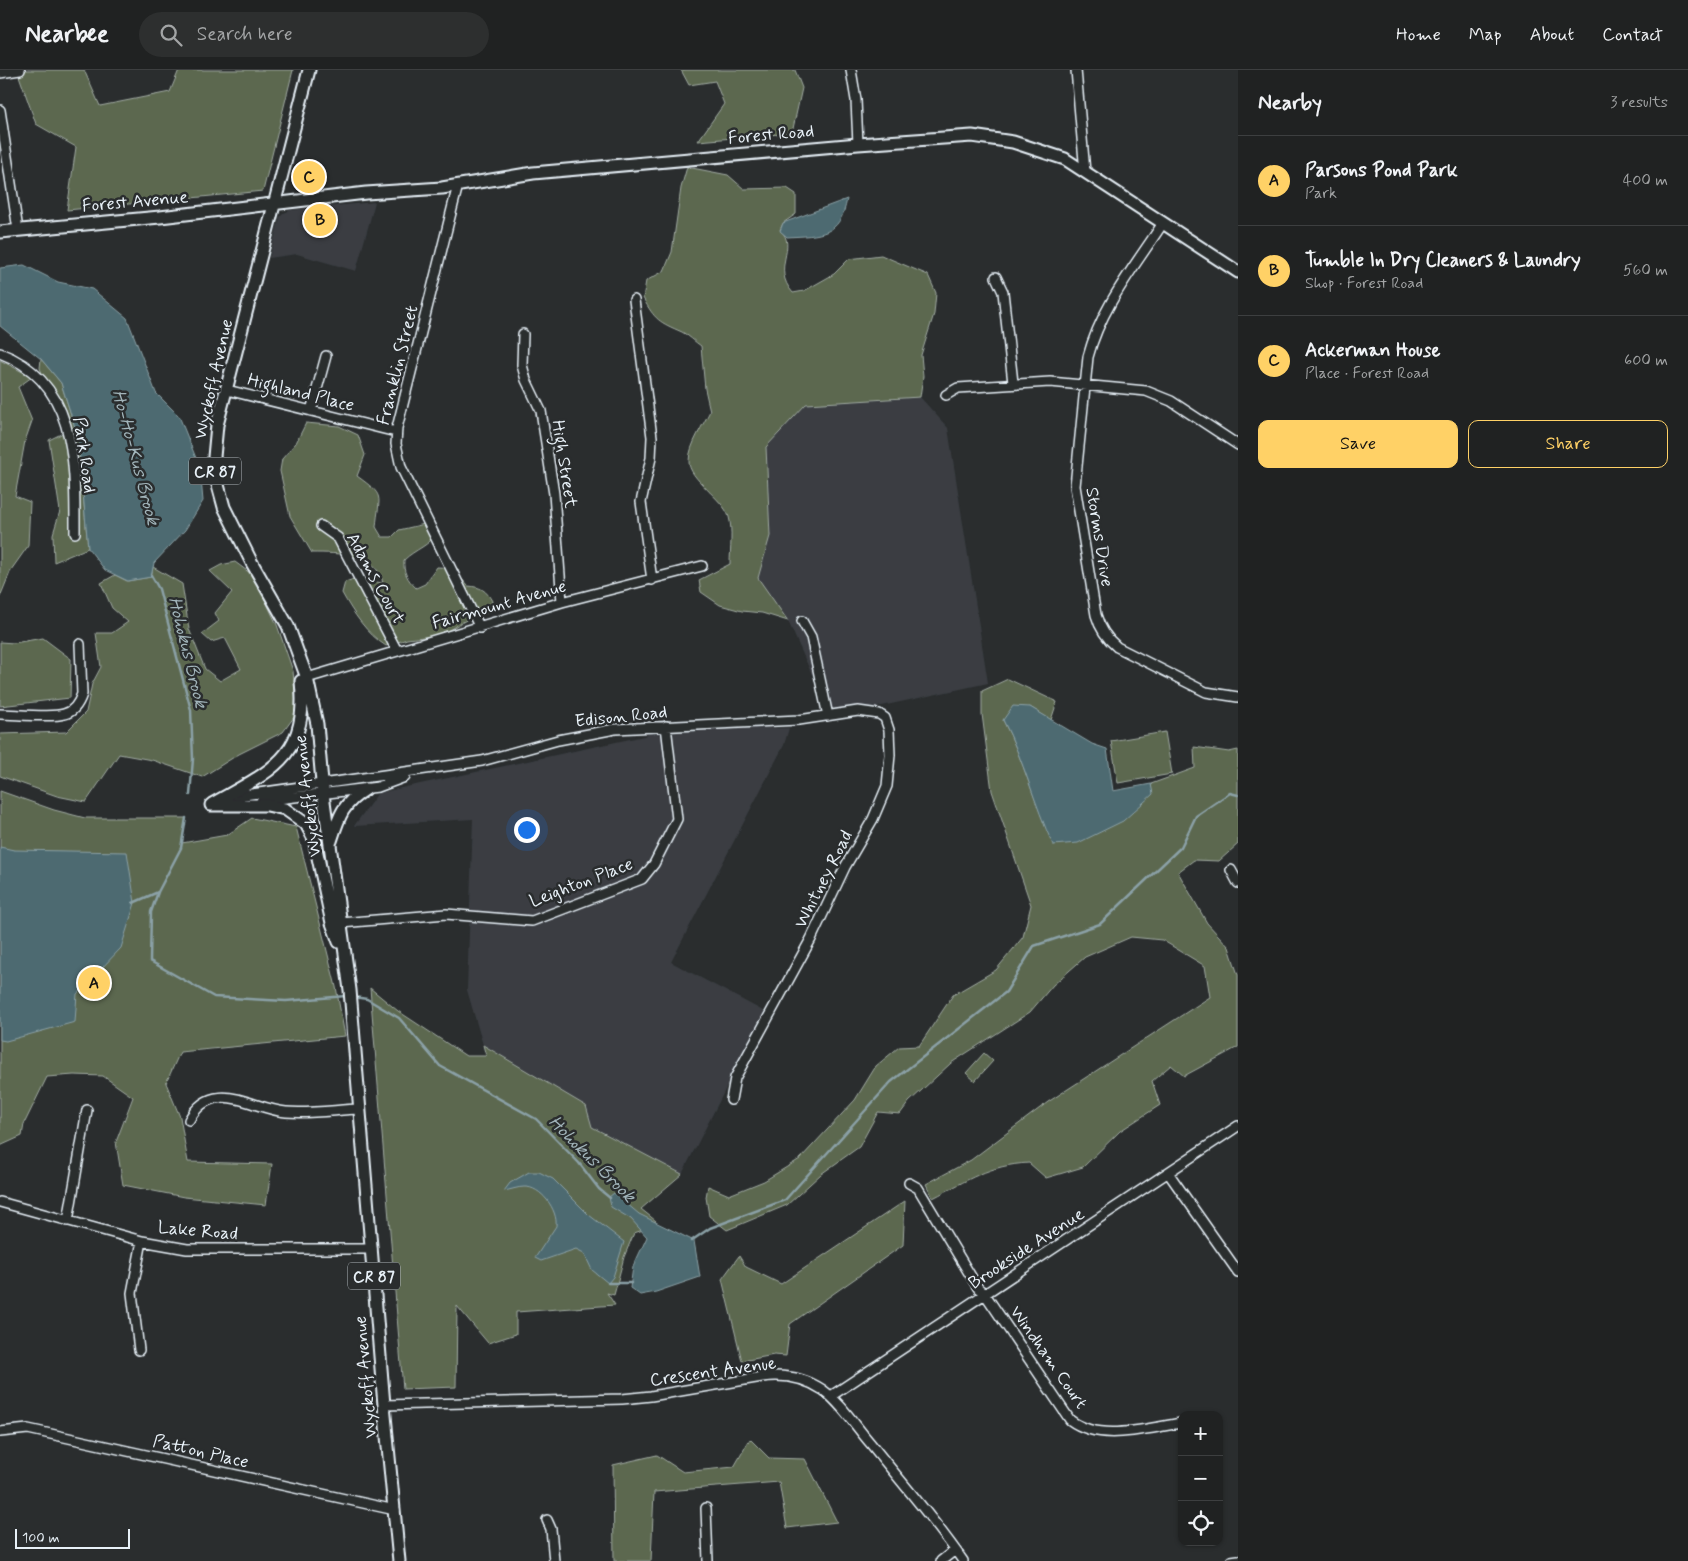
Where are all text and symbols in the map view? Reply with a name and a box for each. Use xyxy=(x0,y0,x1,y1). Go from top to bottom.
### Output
search box xyxy=(139,12,489,57)
text: Nearbee xyxy=(25,19,109,50)
icon: search xyxy=(157,21,185,49)
text: Search here xyxy=(197,22,293,47)
text: Home xyxy=(1396,23,1441,47)
text: Map xyxy=(1469,23,1502,47)
text: About xyxy=(1530,23,1574,47)
text: Contact xyxy=(1602,23,1663,47)
text: Nearby xyxy=(1258,89,1322,117)
text: 3 results xyxy=(1610,92,1668,113)
street label: Forest Road xyxy=(727,119,815,151)
pin: C xyxy=(293,158,325,196)
text: Parsons Pond Park xyxy=(1305,158,1458,183)
text: A xyxy=(1269,170,1279,191)
text: 400 m xyxy=(1623,170,1668,191)
text: Park xyxy=(1305,183,1337,204)
street label: Forest Avenue xyxy=(81,185,189,219)
pin: B xyxy=(304,201,336,239)
text: Tumble In Dry Cleaners & Laundry xyxy=(1305,248,1581,273)
text: B xyxy=(1269,260,1279,281)
text: 560 m xyxy=(1623,260,1668,281)
text: Shop · Forest Road xyxy=(1305,273,1423,294)
street label: Franklin Street xyxy=(371,303,425,428)
street label: Wyckoff Avenue xyxy=(188,317,239,442)
text: Ackerman House xyxy=(1305,338,1440,363)
text: C xyxy=(1268,350,1280,371)
text: 600 m xyxy=(1624,350,1668,371)
text: Place · Forest Road xyxy=(1305,363,1429,384)
street label: Highland Place xyxy=(244,368,357,420)
water label: Ho-Ho-Kus Brook xyxy=(105,387,166,529)
street label: Park Road xyxy=(67,415,101,495)
street label: High Street xyxy=(543,418,583,511)
button: Save xyxy=(1258,420,1458,468)
button: Share xyxy=(1468,420,1668,468)
road number: CR 87 xyxy=(189,458,241,484)
street label: Storms Drive xyxy=(1079,486,1119,589)
street label: Adams Court xyxy=(340,528,410,629)
street label: Fairmount Avenue xyxy=(429,574,569,636)
water label: Hohokus Brook xyxy=(162,594,214,712)
street label: Edison Road xyxy=(574,700,669,734)
street label: Wyckoff Avenue xyxy=(289,733,327,858)
your location xyxy=(514,817,540,843)
street label: Whitney Road xyxy=(789,826,859,933)
street label: Leighton Place xyxy=(526,852,637,914)
pin: A xyxy=(78,964,110,1002)
water label: Hohokus Brook xyxy=(543,1110,642,1209)
street label: Brookside Avenue xyxy=(964,1202,1089,1295)
street label: Lake Road xyxy=(157,1216,239,1246)
road number: CR 87 xyxy=(348,1262,400,1290)
street label: Windham Court xyxy=(1004,1301,1093,1414)
street label: Wyckoff Avenue xyxy=(349,1315,383,1439)
street label: Crescent Avenue xyxy=(648,1351,778,1393)
map controls xyxy=(1178,1411,1223,1546)
button: + xyxy=(1178,1411,1223,1456)
street label: Patton Place xyxy=(150,1429,251,1475)
button: − xyxy=(1178,1456,1223,1501)
button: locate xyxy=(1178,1501,1223,1546)
scale bar xyxy=(15,1526,130,1549)
text: 100 m xyxy=(22,1529,60,1547)

